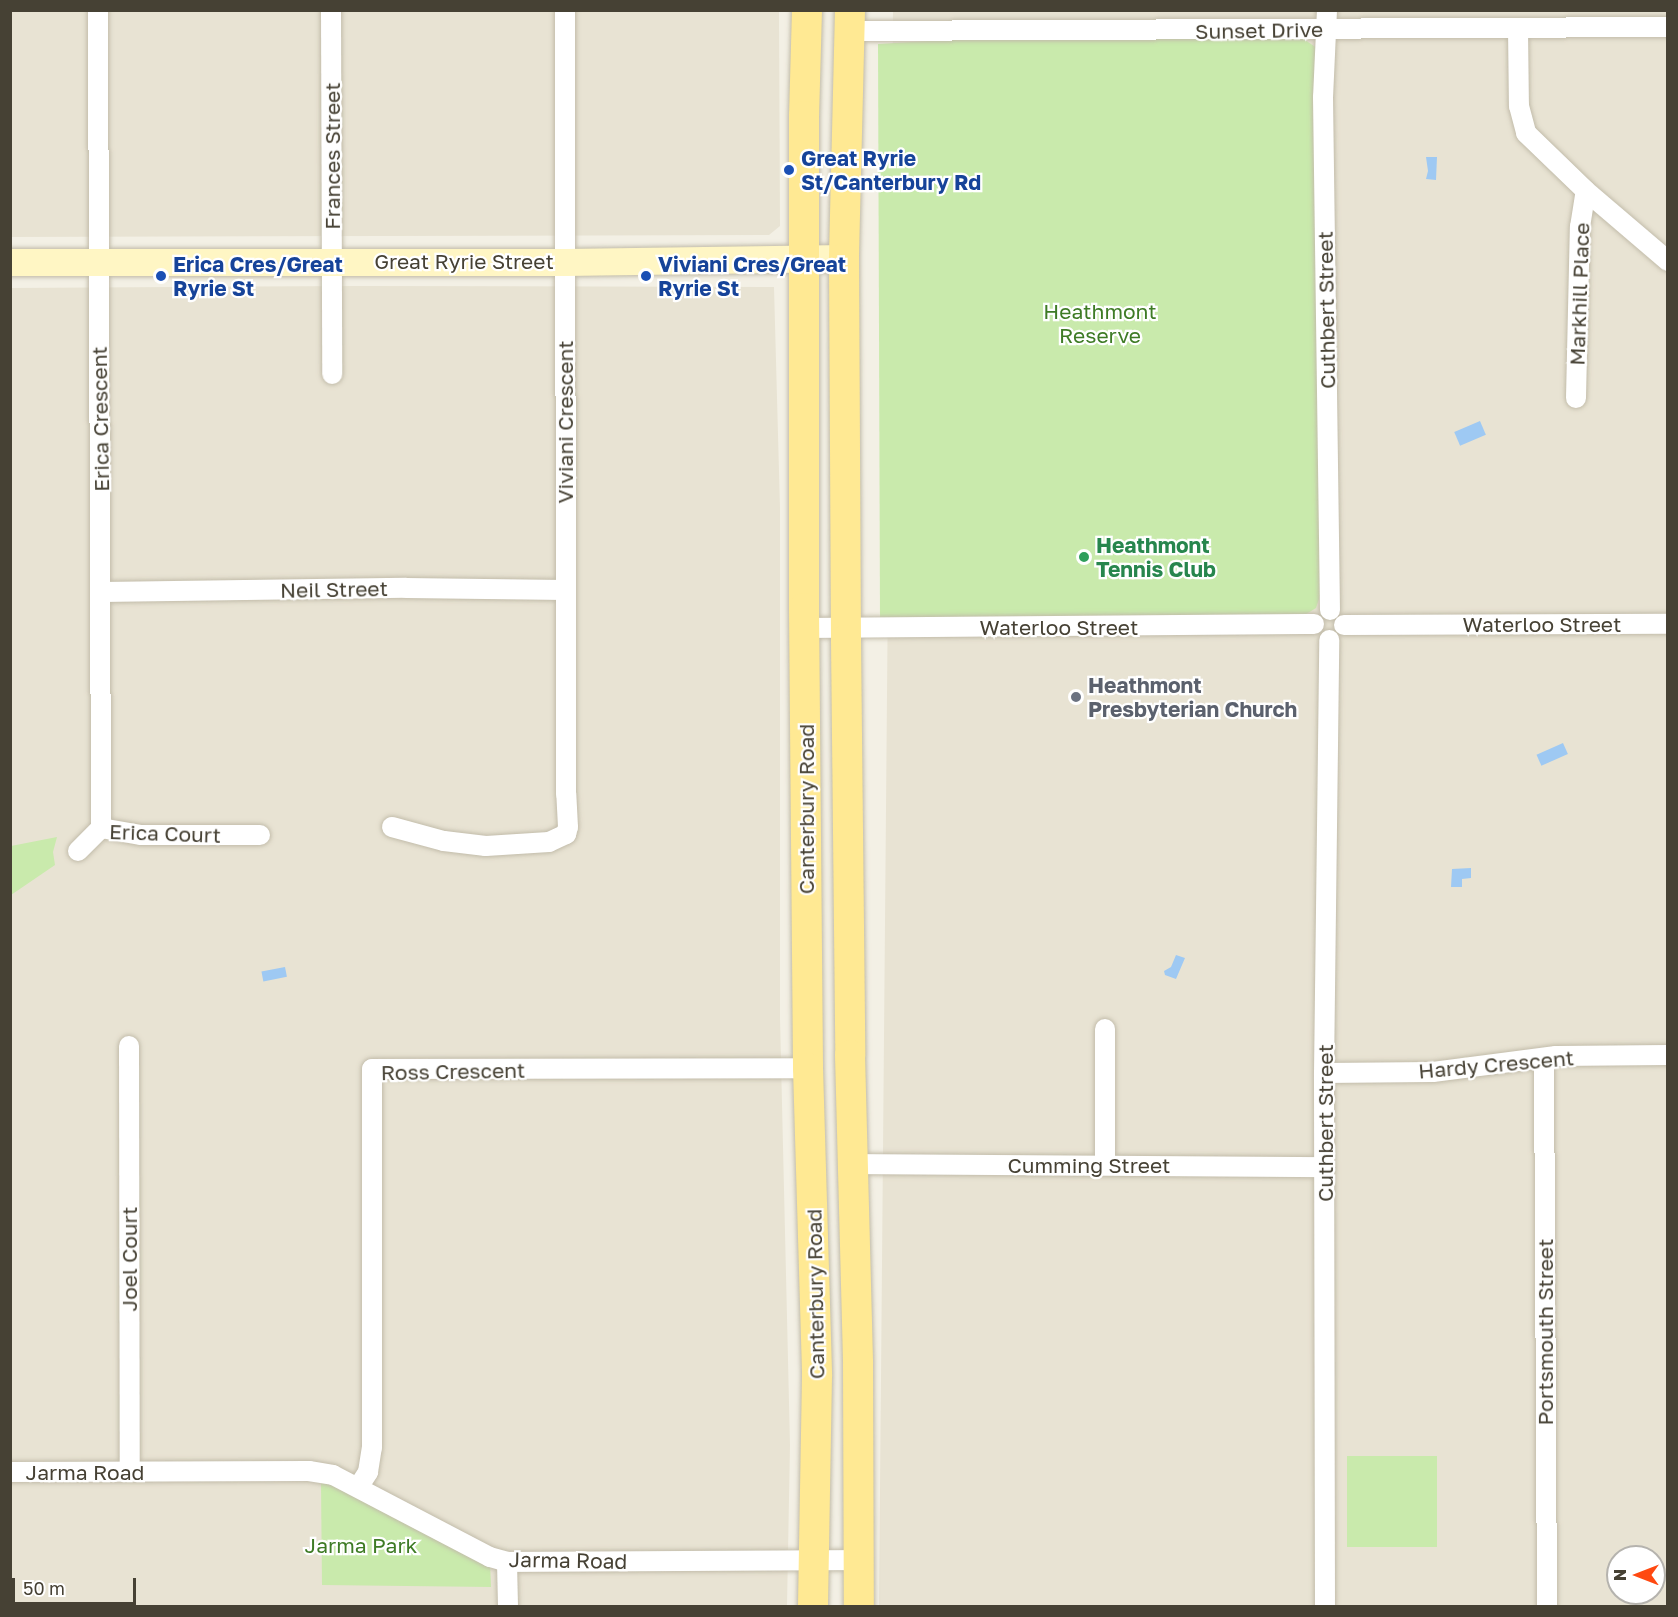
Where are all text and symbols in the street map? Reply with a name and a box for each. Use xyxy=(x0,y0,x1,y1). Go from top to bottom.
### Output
street label: Sunset Drive xyxy=(1195,16,1323,44)
street label: Frances Street xyxy=(319,82,345,230)
place label: Great Ryrie St/Canterbury Rd xyxy=(801,145,981,195)
marker: Great Ryrie St/Canterbury Rd xyxy=(782,163,796,177)
street label: Markhill Place xyxy=(1564,222,1594,366)
street label: Cuthbert Street xyxy=(1312,231,1340,389)
street label: Great Ryrie Street xyxy=(374,248,554,274)
place label: Erica Cres/Great Ryrie St xyxy=(173,251,343,301)
place label: Viviani Cres/Great Ryrie St xyxy=(658,251,846,301)
marker: Erica Cres/Great Ryrie St xyxy=(154,269,168,283)
marker: Viviani Cres/Great Ryrie St xyxy=(639,269,653,283)
park label: Heathmont Reserve xyxy=(1043,298,1157,348)
street label: Viviani Crescent xyxy=(552,340,578,504)
street label: Erica Crescent xyxy=(86,346,114,492)
place label: Heathmont Tennis Club xyxy=(1096,532,1216,582)
marker: Heathmont Tennis Club xyxy=(1077,550,1091,564)
street label: Neil Street xyxy=(280,575,388,603)
street label: Waterloo Street xyxy=(1463,611,1621,637)
street label: Waterloo Street xyxy=(980,614,1138,640)
place label: Heathmont Presbyterian Church xyxy=(1088,672,1297,722)
marker: Heathmont Presbyterian Church xyxy=(1069,690,1083,704)
street label: Canterbury Road xyxy=(793,724,819,894)
street label: Erica Court xyxy=(109,818,221,848)
street label: Cuthbert Street xyxy=(1312,1044,1338,1202)
street label: Hardy Crescent xyxy=(1417,1045,1575,1083)
street label: Ross Crescent xyxy=(381,1057,525,1085)
street label: Cumming Street xyxy=(1007,1152,1171,1178)
street label: Joel Court xyxy=(116,1207,142,1311)
street label: Canterbury Road xyxy=(801,1209,829,1379)
street label: Portsmouth Street xyxy=(1532,1239,1558,1425)
street label: Jarma Road xyxy=(26,1459,144,1485)
park label: Jarma Park xyxy=(305,1532,417,1558)
north arrow xyxy=(1606,1545,1666,1605)
street label: Jarma Road xyxy=(508,1546,628,1574)
scale bar xyxy=(15,1566,140,1604)
text: N xyxy=(1610,1569,1630,1581)
text: 50 m xyxy=(23,1577,65,1599)

